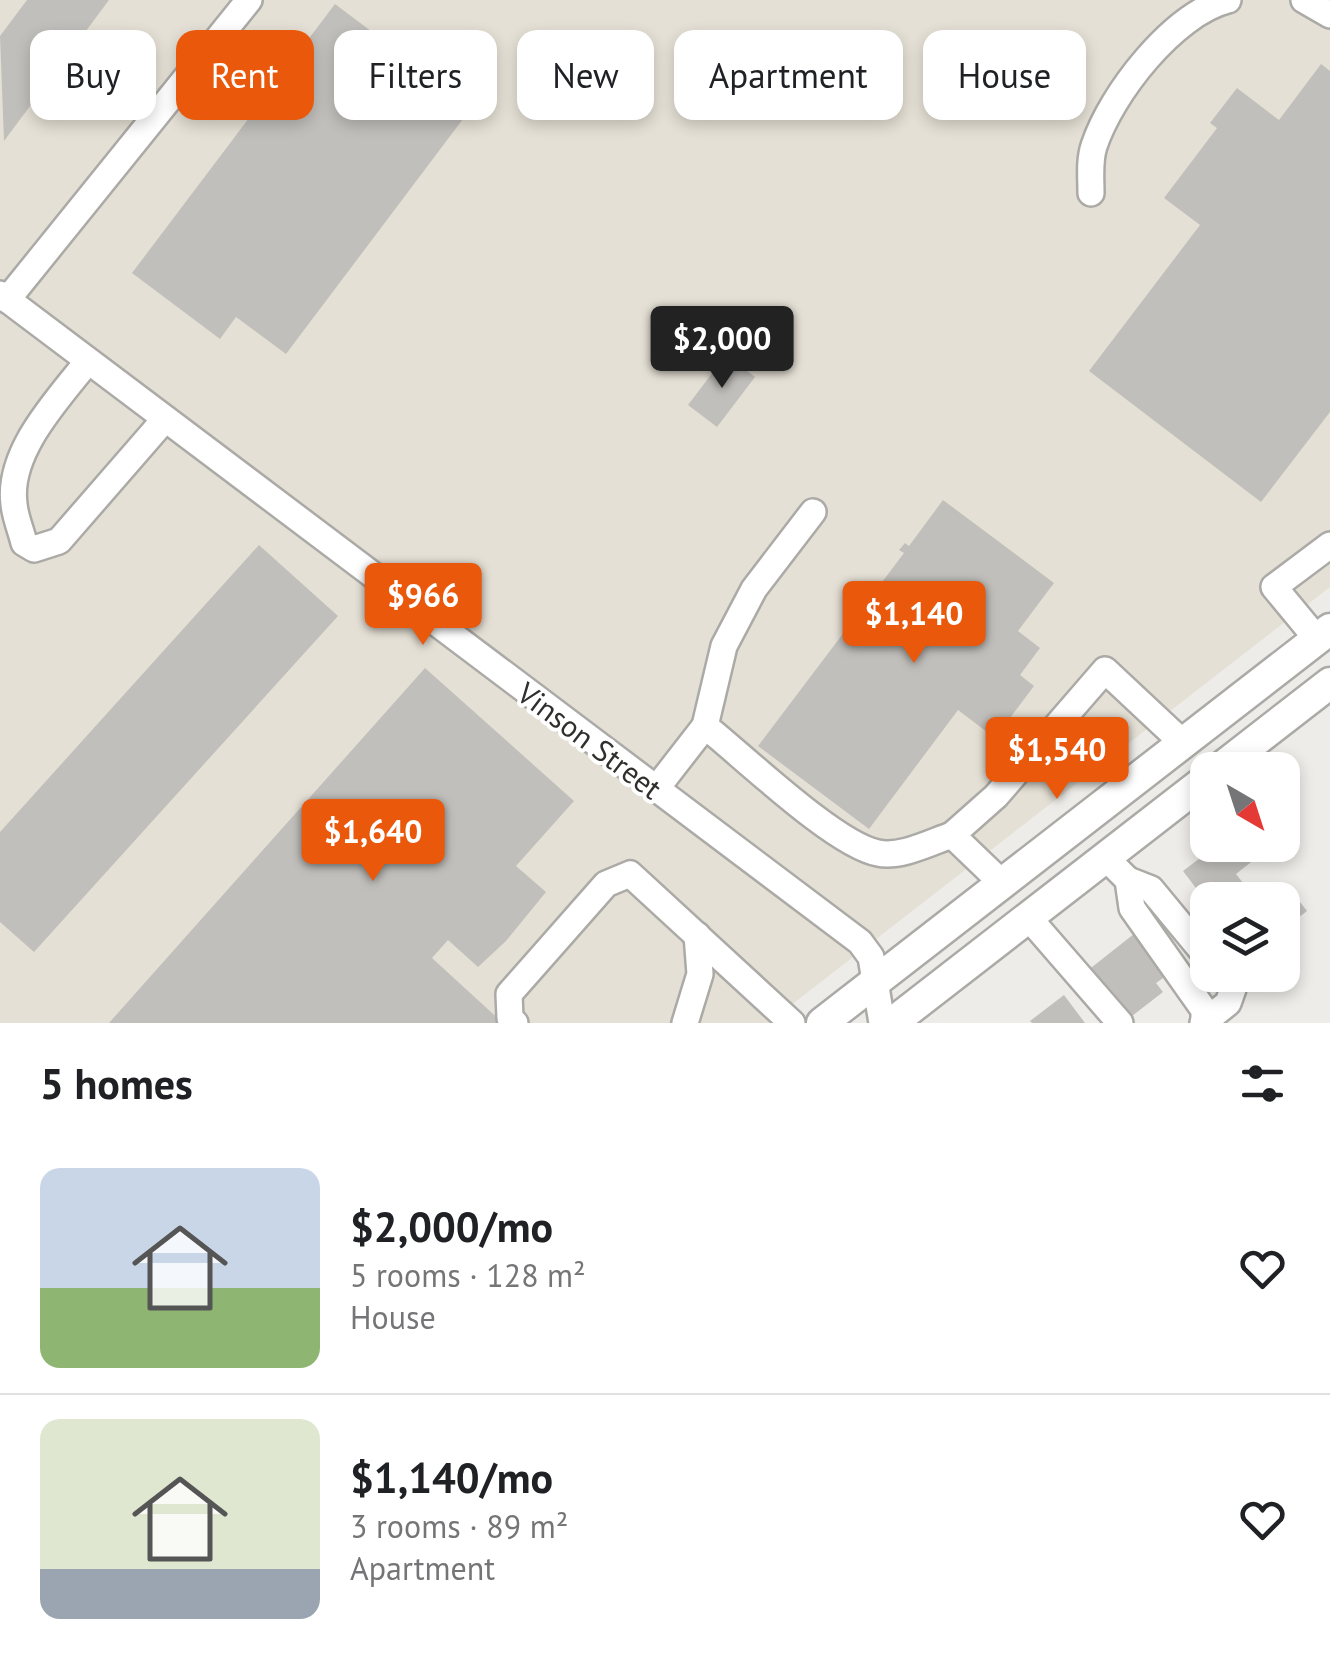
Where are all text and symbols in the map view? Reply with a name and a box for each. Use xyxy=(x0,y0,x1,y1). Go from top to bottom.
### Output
chip: Buy xyxy=(30,30,156,120)
chip: Rent xyxy=(176,30,314,120)
chip: Filters xyxy=(334,30,497,120)
chip: New xyxy=(517,30,654,120)
chip: Apartment xyxy=(674,30,903,120)
chip: House xyxy=(923,30,1086,120)
pin: $2,000 xyxy=(641,306,803,391)
text: $2,000 xyxy=(673,317,771,359)
pin: $966 xyxy=(364,563,482,648)
text: $966 xyxy=(387,574,459,616)
pin: $1,140 xyxy=(833,581,995,666)
text: $1,140 xyxy=(865,592,963,634)
street label: Vinson Street xyxy=(509,672,670,807)
pin: $1,540 xyxy=(976,717,1138,802)
text: $1,540 xyxy=(1008,728,1106,770)
north arrow xyxy=(1190,752,1300,862)
map controls xyxy=(1190,752,1300,992)
pin: $1,640 xyxy=(292,799,454,884)
text: $1,640 xyxy=(324,810,422,852)
button: layers xyxy=(1190,882,1300,992)
text: 5 homes xyxy=(40,1056,193,1111)
icon: filters xyxy=(1235,1056,1290,1111)
text: $2,000/mo xyxy=(350,1199,553,1254)
icon: home xyxy=(120,1208,240,1328)
icon: heart xyxy=(1235,1241,1290,1296)
text: 5 rooms · 128 m² xyxy=(350,1254,586,1296)
text: House xyxy=(350,1296,436,1338)
text: $1,140/mo xyxy=(350,1450,553,1505)
icon: home xyxy=(120,1459,240,1579)
icon: heart xyxy=(1235,1492,1290,1547)
text: 3 rooms · 89 m² xyxy=(350,1505,568,1547)
text: Apartment xyxy=(350,1547,495,1589)

